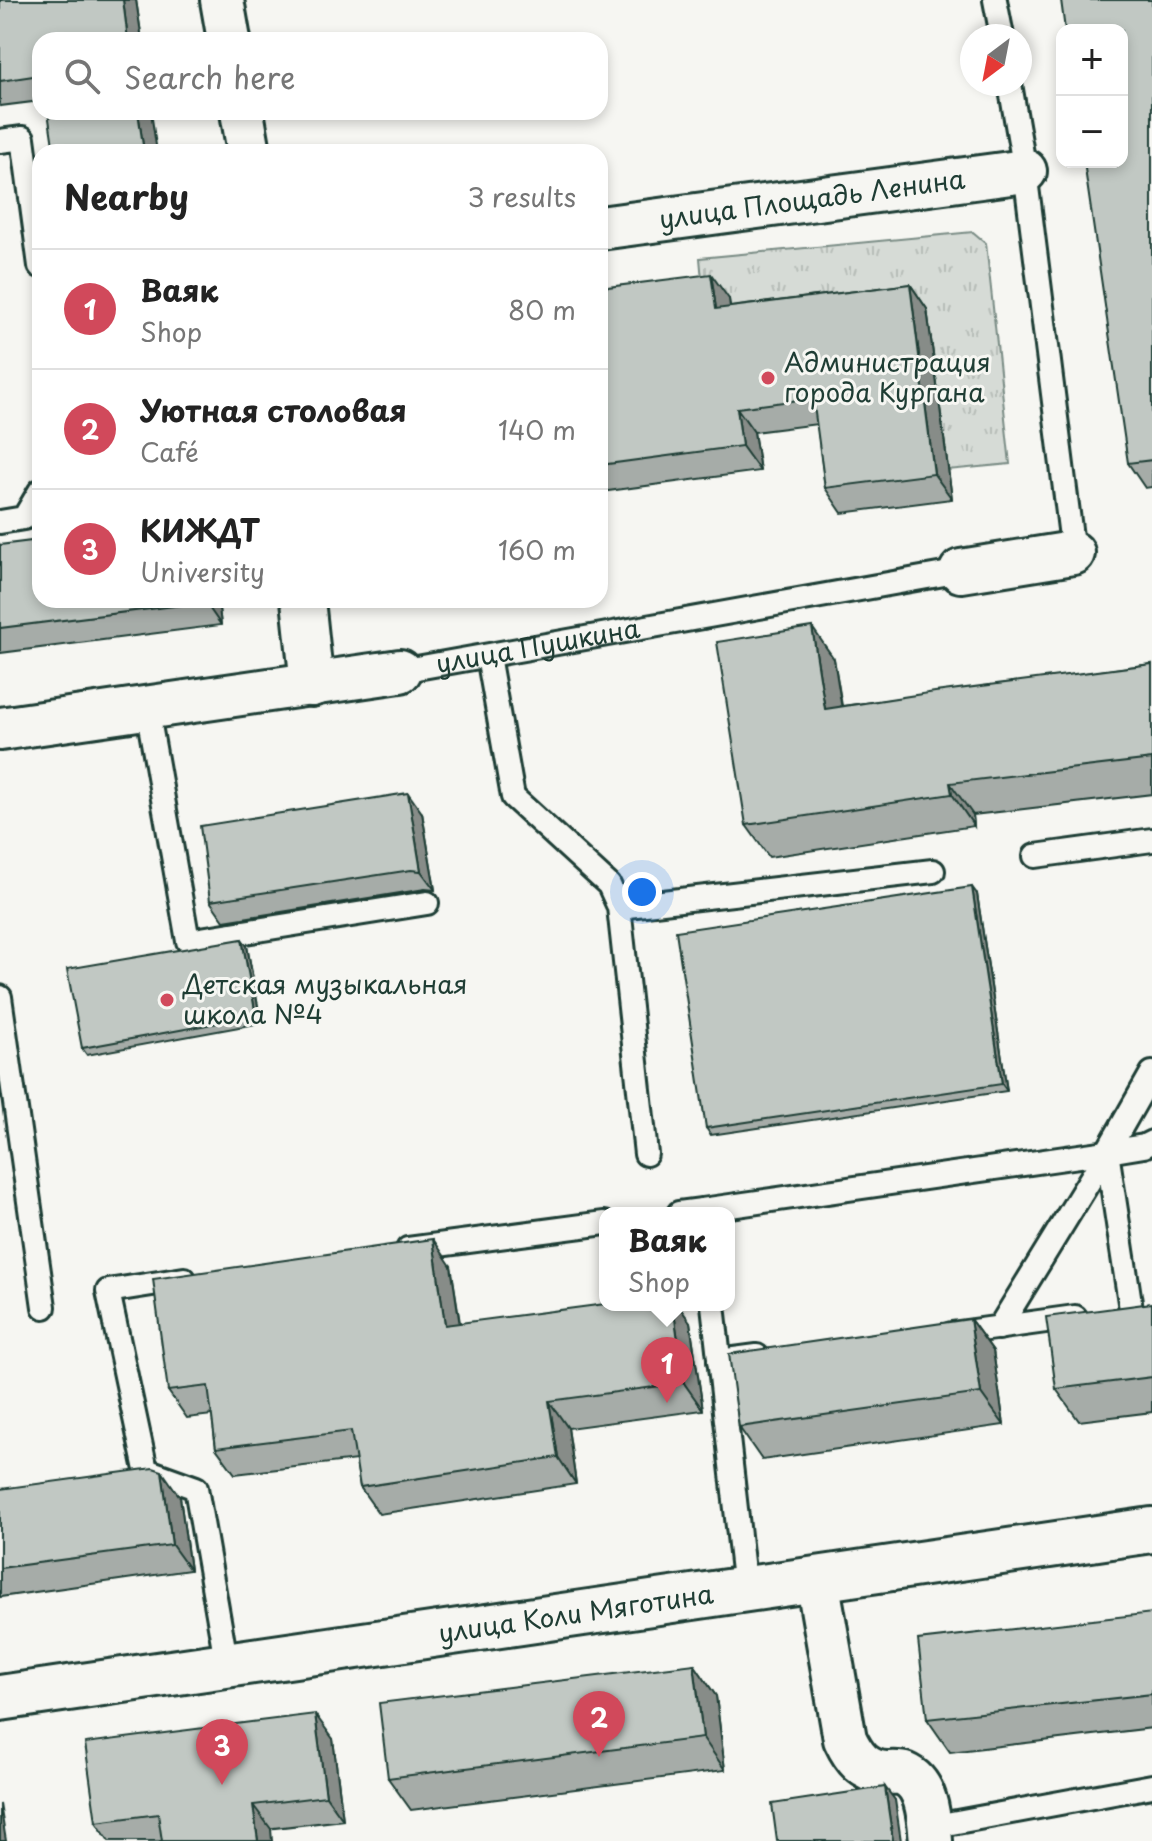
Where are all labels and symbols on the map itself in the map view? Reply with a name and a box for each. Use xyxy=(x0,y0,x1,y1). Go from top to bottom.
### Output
north arrow xyxy=(960,24,1032,96)
street label: улица Площадь Ленина xyxy=(657,158,968,238)
place label: Администрация города Кургана xyxy=(784,342,991,411)
marker: Администрация города Кургана xyxy=(759,369,777,387)
street label: улица Пушкина xyxy=(433,608,643,682)
your location xyxy=(622,872,662,912)
place label: Детская музыкальная школа №4 xyxy=(182,964,468,1033)
marker: Детская музыкальная школа №4 xyxy=(158,991,176,1009)
pin: 1 xyxy=(641,1337,693,1403)
street label: улица Коли Мяготина xyxy=(436,1573,716,1652)
pin: 2 xyxy=(573,1691,625,1757)
pin: 3 xyxy=(196,1719,248,1785)

